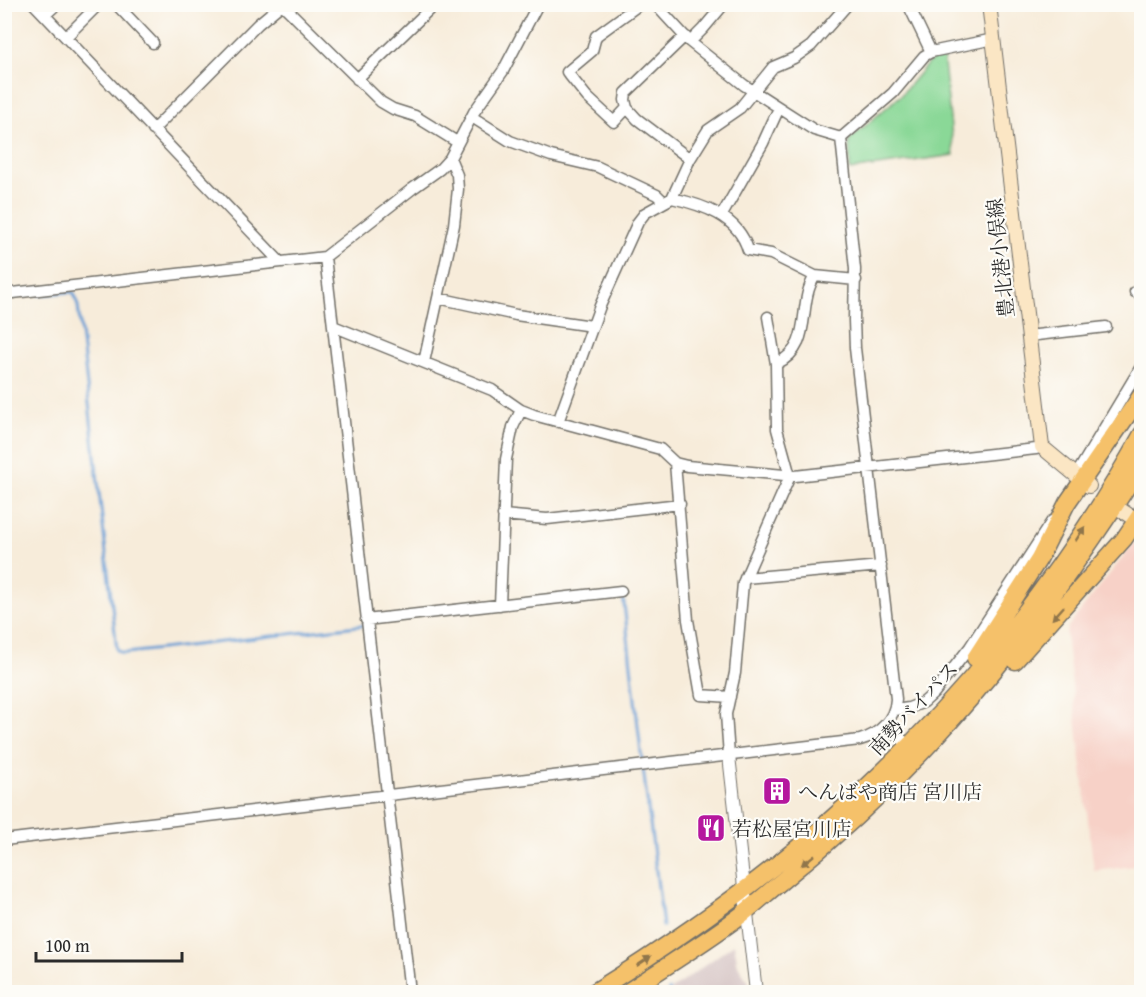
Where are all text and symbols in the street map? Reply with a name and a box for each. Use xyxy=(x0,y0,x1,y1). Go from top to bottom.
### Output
street label: 豊北港小俣線 xyxy=(979,197,1021,319)
one-way arrow xyxy=(1074,526,1085,542)
one-way arrow xyxy=(1052,605,1065,620)
street label: 南勢バイパス xyxy=(862,654,964,762)
building icon: へんばや商店 宮川店 xyxy=(761,775,793,807)
place label: へんばや商店 宮川店 xyxy=(798,777,982,806)
restaurant icon: 若松屋宮川店 xyxy=(695,812,727,844)
place label: 若松屋宮川店 xyxy=(732,814,852,843)
one-way arrow xyxy=(801,853,816,865)
scale bar xyxy=(36,925,182,963)
text: 100 m xyxy=(45,932,90,959)
one-way arrow xyxy=(635,955,651,967)

